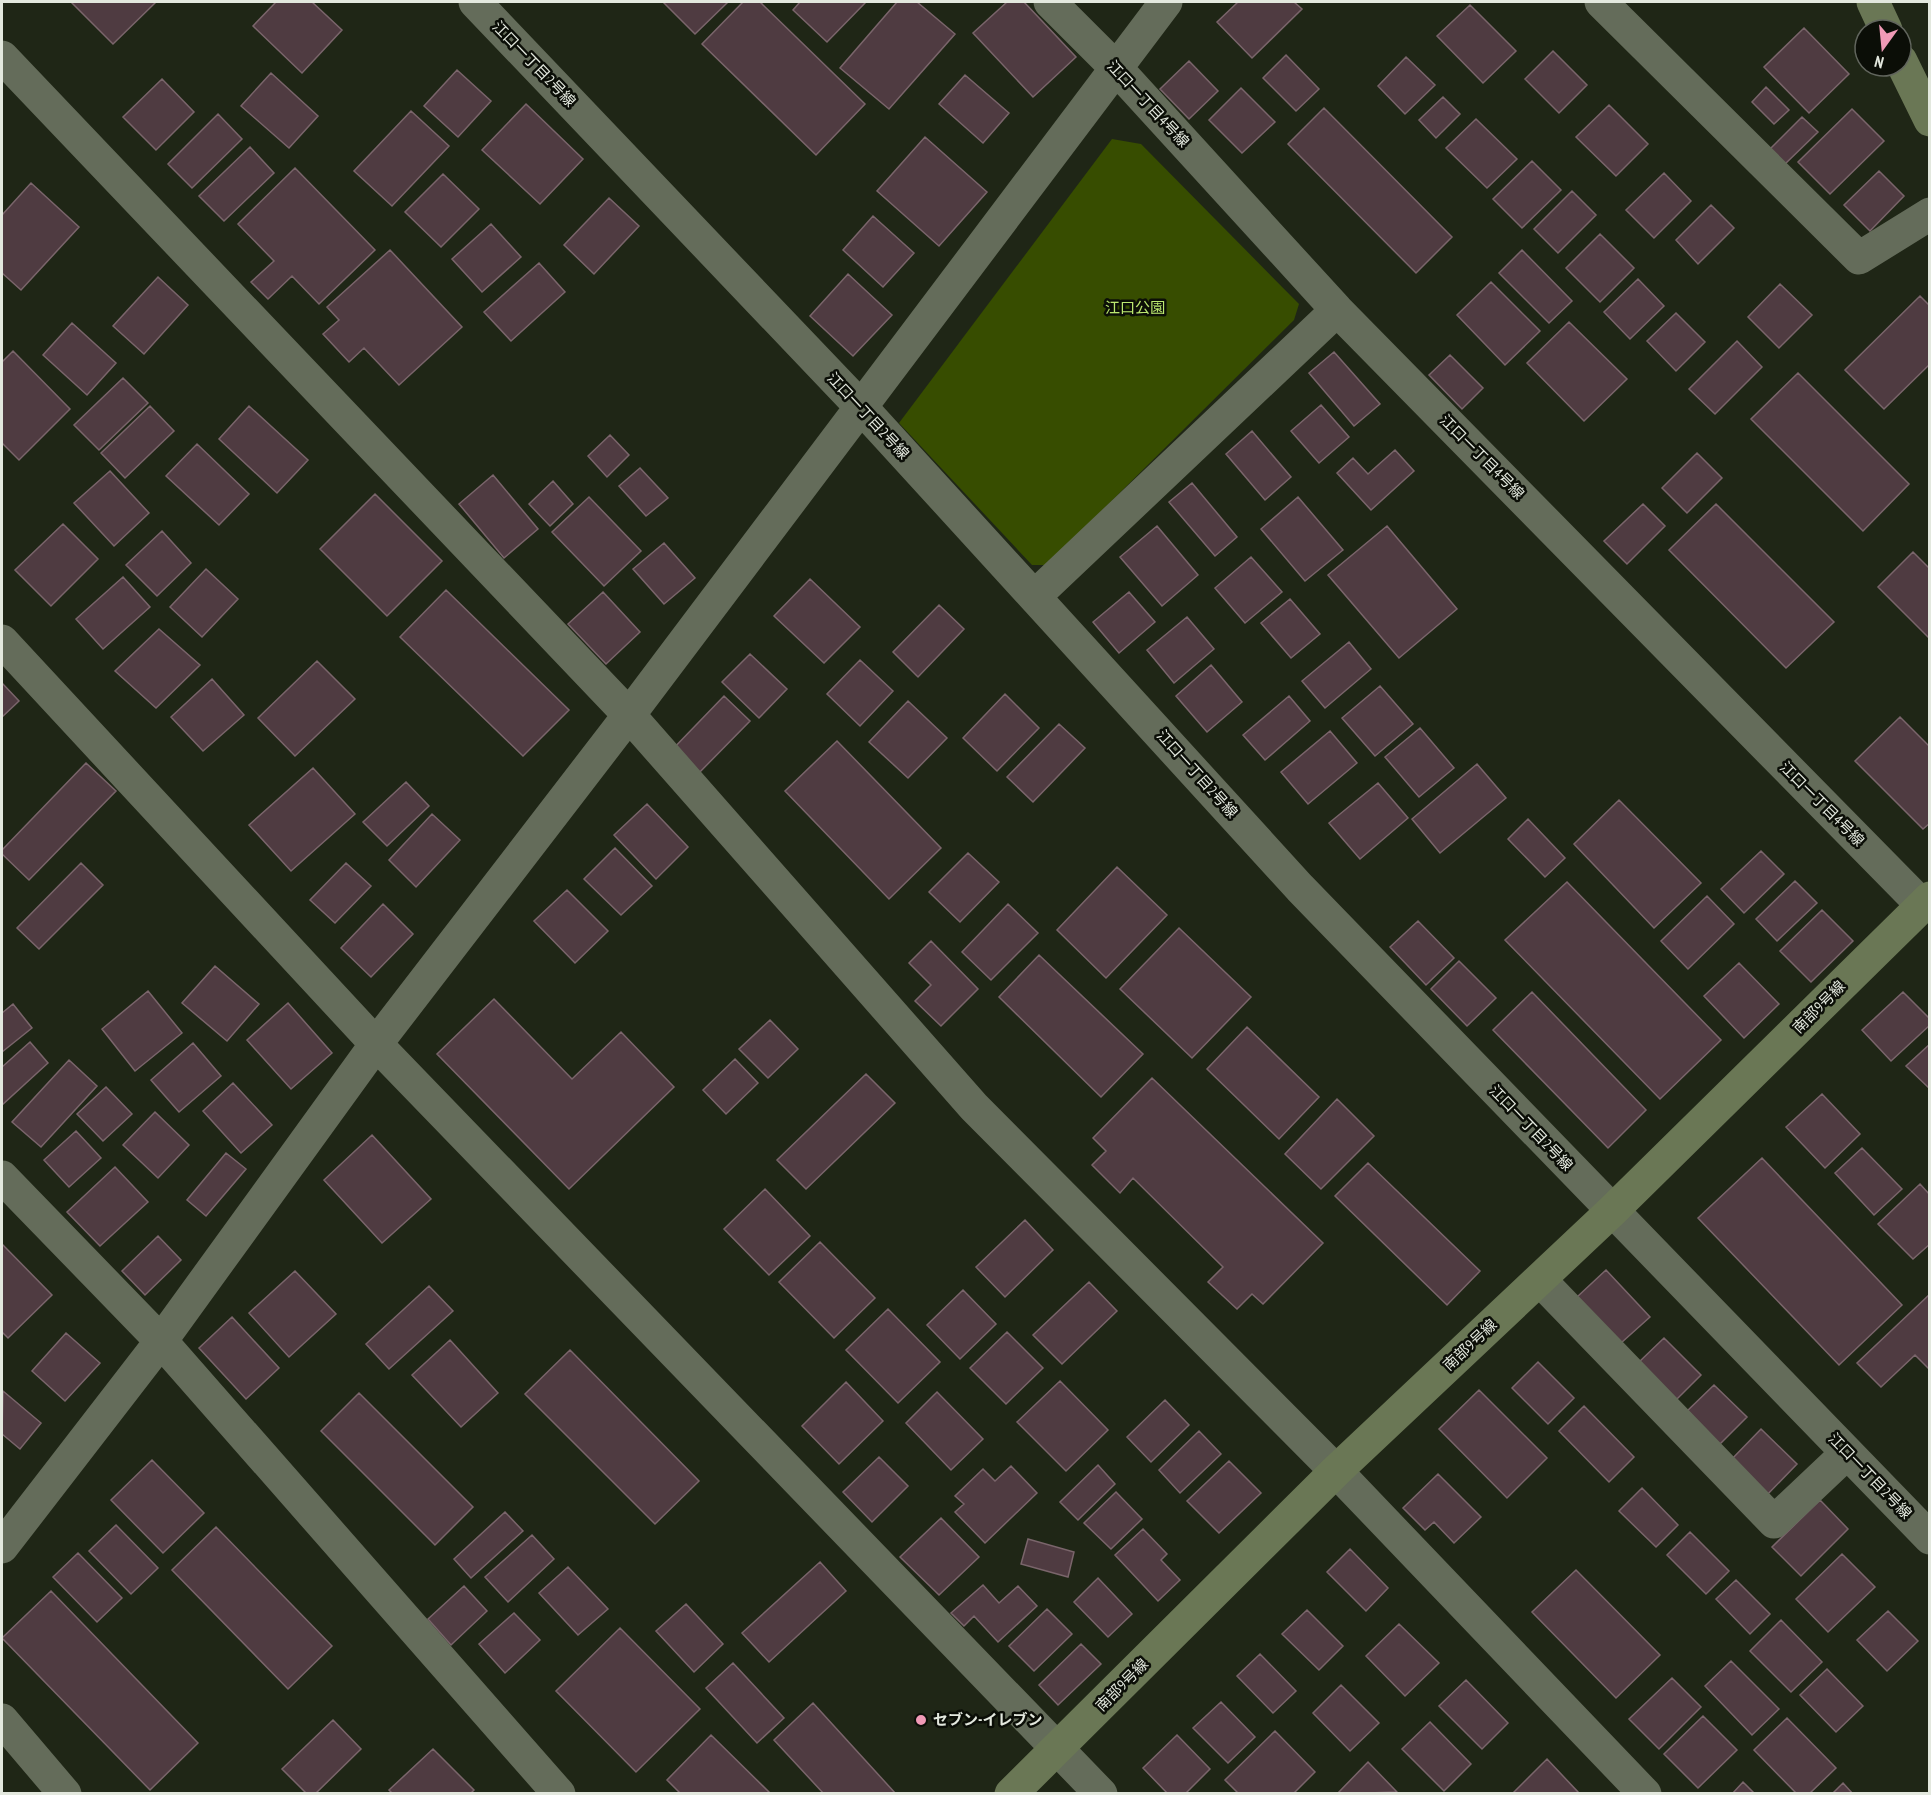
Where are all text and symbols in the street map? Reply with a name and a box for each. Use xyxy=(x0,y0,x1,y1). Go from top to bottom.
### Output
street label: 江口一丁目2号線 xyxy=(489,17,580,110)
north arrow xyxy=(1853,18,1913,78)
text: N xyxy=(1872,52,1886,73)
street label: 江口一丁目4号線 xyxy=(1103,56,1193,151)
park label: 江口公園 xyxy=(1105,298,1165,317)
street label: 江口一丁目2号線 xyxy=(823,368,913,463)
street label: 江口一丁目4号線 xyxy=(1436,410,1529,503)
street label: 江口一丁目2号線 xyxy=(1153,726,1242,822)
street label: 江口一丁目4号線 xyxy=(1776,757,1869,850)
street label: 南部9号線 xyxy=(1788,976,1849,1037)
street label: 江口一丁目2号線 xyxy=(1486,1081,1577,1174)
street label: 南部9号線 xyxy=(1439,1315,1501,1374)
street label: 江口一丁目2号線 xyxy=(1825,1429,1916,1522)
street label: 南部9号線 xyxy=(1091,1654,1152,1715)
place label: セブン-イレブン xyxy=(933,1710,1042,1729)
marker: セブン-イレブン xyxy=(914,1713,928,1727)

